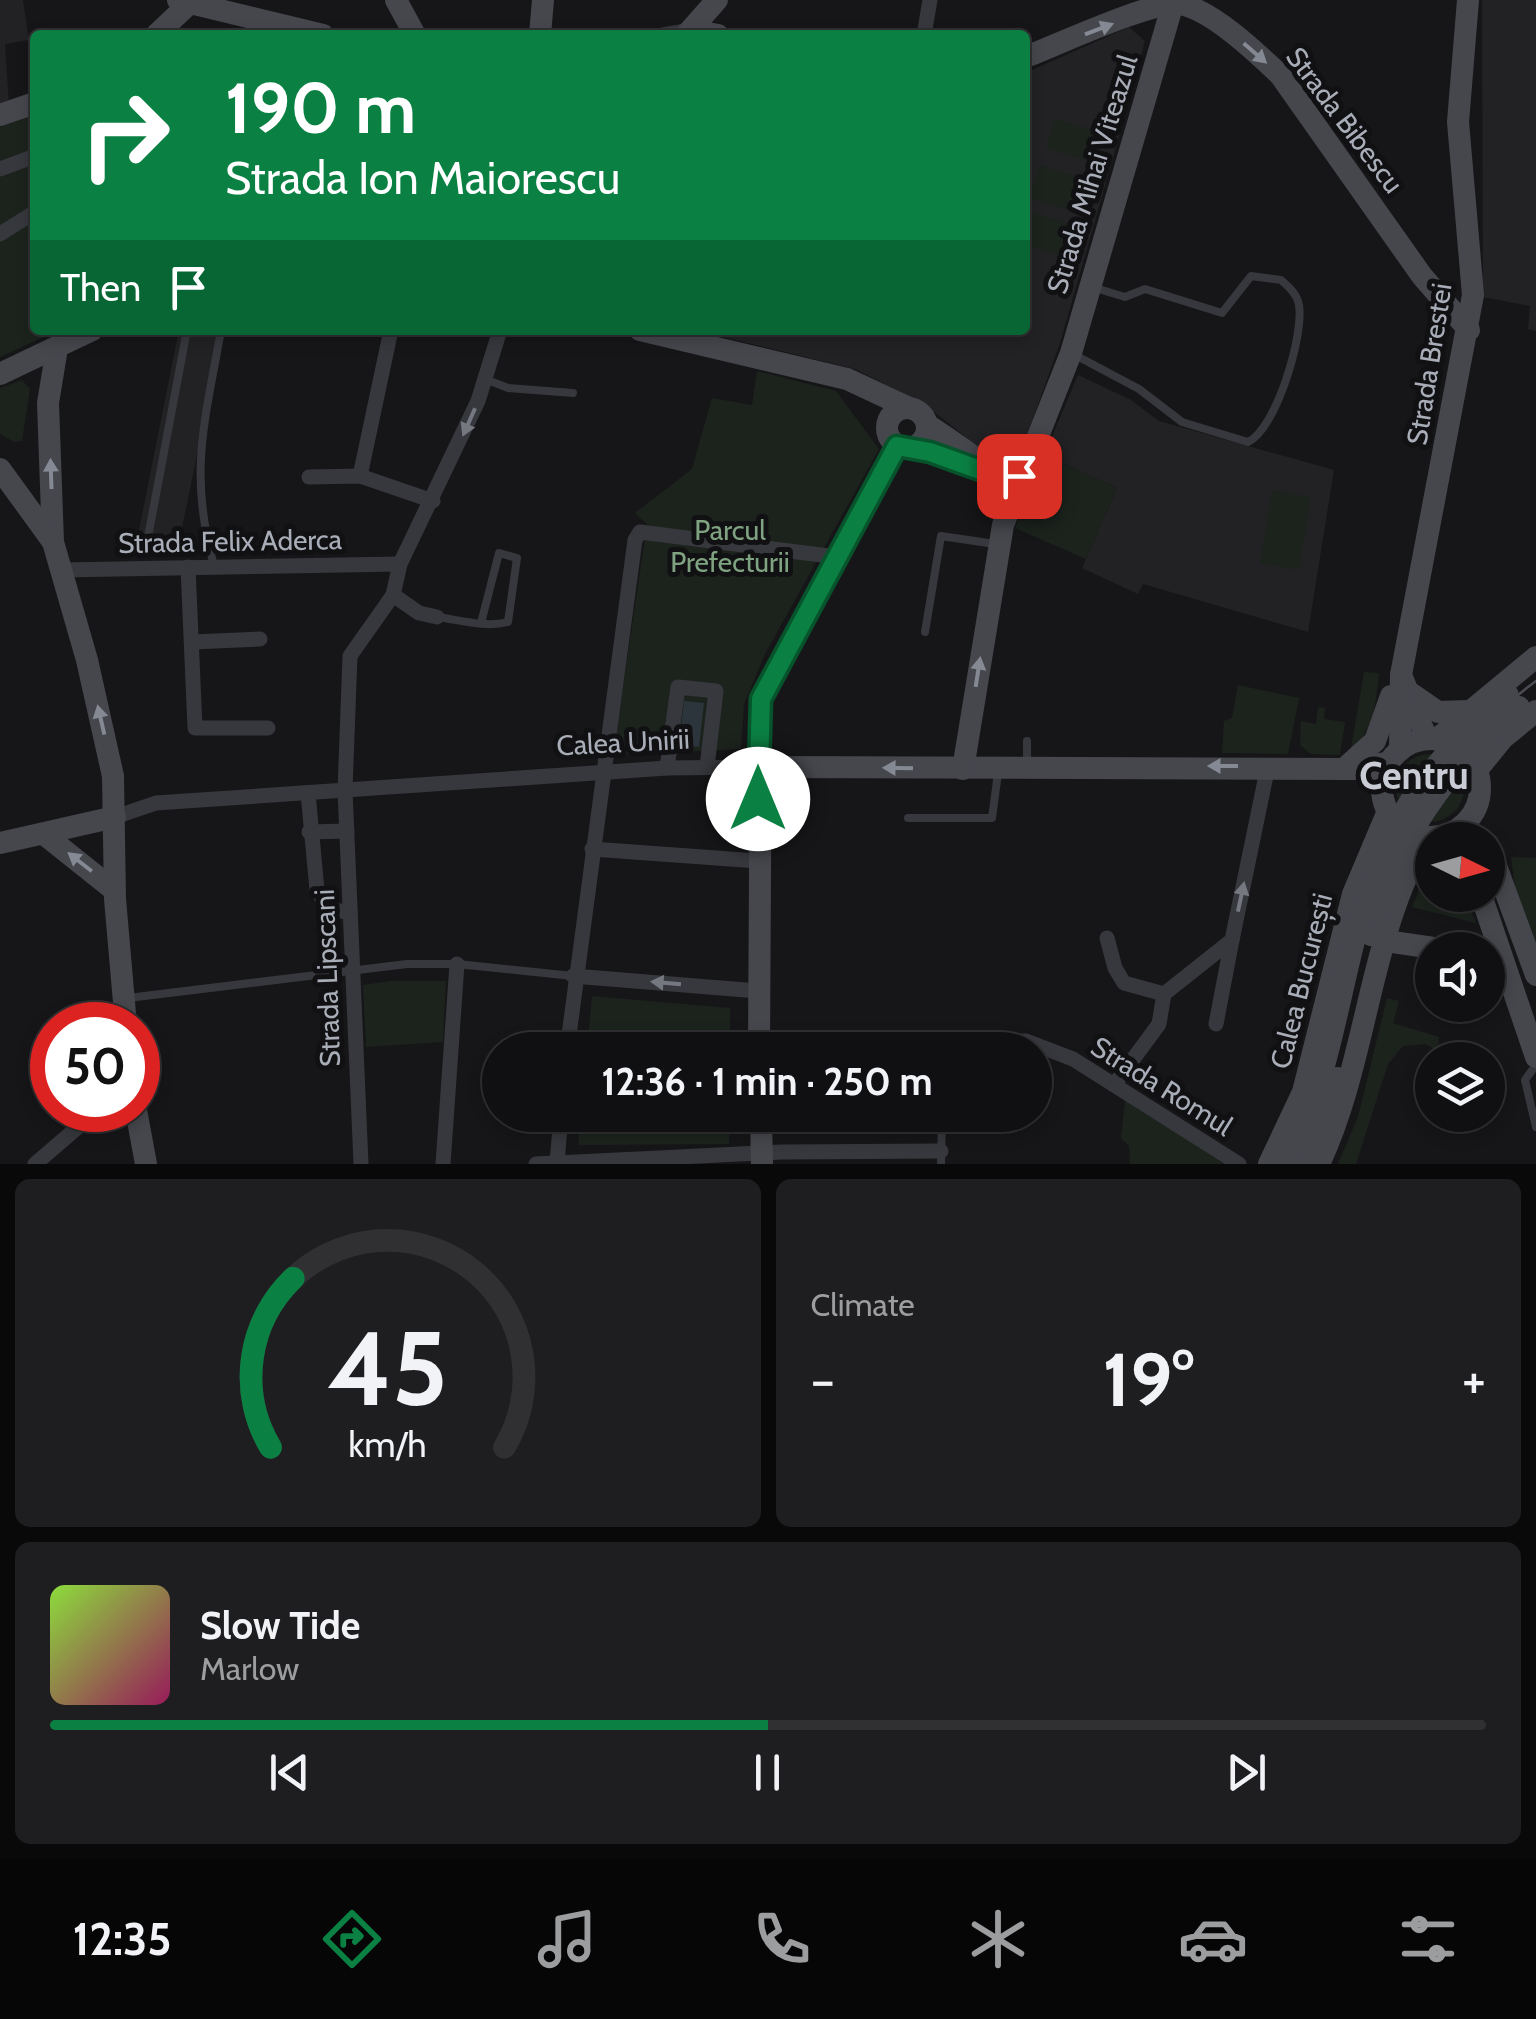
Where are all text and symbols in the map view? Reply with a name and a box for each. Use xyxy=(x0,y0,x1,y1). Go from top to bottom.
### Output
one-way arrow xyxy=(1084,21,1114,36)
street label: Strada Bibescu xyxy=(1279,40,1411,200)
one-way arrow xyxy=(1243,42,1268,64)
street label: Strada Mihai Viteazul xyxy=(1040,50,1145,297)
text: 190 m xyxy=(225,65,416,151)
icon: right xyxy=(60,70,190,200)
text: Strada Ion Maiorescu xyxy=(225,151,620,205)
icon: arrive xyxy=(161,260,216,315)
text: Then xyxy=(60,264,141,311)
street label: Strada Brestei xyxy=(1399,281,1459,447)
one-way arrow xyxy=(461,407,477,437)
pin xyxy=(977,434,1062,519)
icon: arrive xyxy=(992,449,1047,504)
one-way arrow xyxy=(42,458,58,490)
park label: Parcul Prefecturii xyxy=(670,513,790,579)
street label: Strada Felix Aderca xyxy=(118,522,343,560)
one-way arrow xyxy=(971,656,987,687)
one-way arrow xyxy=(93,704,108,735)
street label: Calea Unirii xyxy=(556,722,690,762)
position arrow xyxy=(706,747,810,851)
district label: Centru xyxy=(1359,752,1469,799)
one-way arrow xyxy=(1207,758,1239,774)
one-way arrow xyxy=(882,760,914,776)
north arrow xyxy=(1415,822,1505,912)
map controls xyxy=(1415,822,1505,1132)
one-way arrow xyxy=(67,852,93,873)
one-way arrow xyxy=(1234,881,1249,912)
street label: Strada Lipscani xyxy=(307,889,347,1067)
street label: Calea București xyxy=(1263,890,1340,1073)
button: sound xyxy=(1415,932,1505,1022)
one-way arrow xyxy=(649,975,681,991)
speed limit sign: 50 xyxy=(30,1002,160,1132)
street label: Strada Romul xyxy=(1085,1029,1239,1143)
button: layers xyxy=(1415,1042,1505,1132)
text: 12:36 · 1 min · 250 m xyxy=(602,1058,932,1105)
text: Climate xyxy=(811,1285,915,1324)
text: 45 xyxy=(328,1305,448,1431)
text: 19° xyxy=(1103,1334,1194,1425)
text: − xyxy=(811,1346,835,1413)
text: + xyxy=(1462,1346,1486,1413)
text: km/h xyxy=(349,1423,427,1466)
text: Slow Tide xyxy=(200,1602,360,1649)
text: Marlow xyxy=(200,1649,299,1688)
icon: previous xyxy=(262,1745,317,1800)
icon: pause xyxy=(740,1745,795,1800)
icon: next xyxy=(1219,1745,1274,1800)
icon: directions xyxy=(317,1904,387,1974)
icon: music xyxy=(532,1904,602,1974)
icon: phone xyxy=(747,1904,817,1974)
icon: climate xyxy=(963,1904,1033,1974)
icon: car xyxy=(1178,1904,1248,1974)
icon: filters xyxy=(1393,1904,1463,1974)
text: 12:35 xyxy=(73,1912,171,1966)

